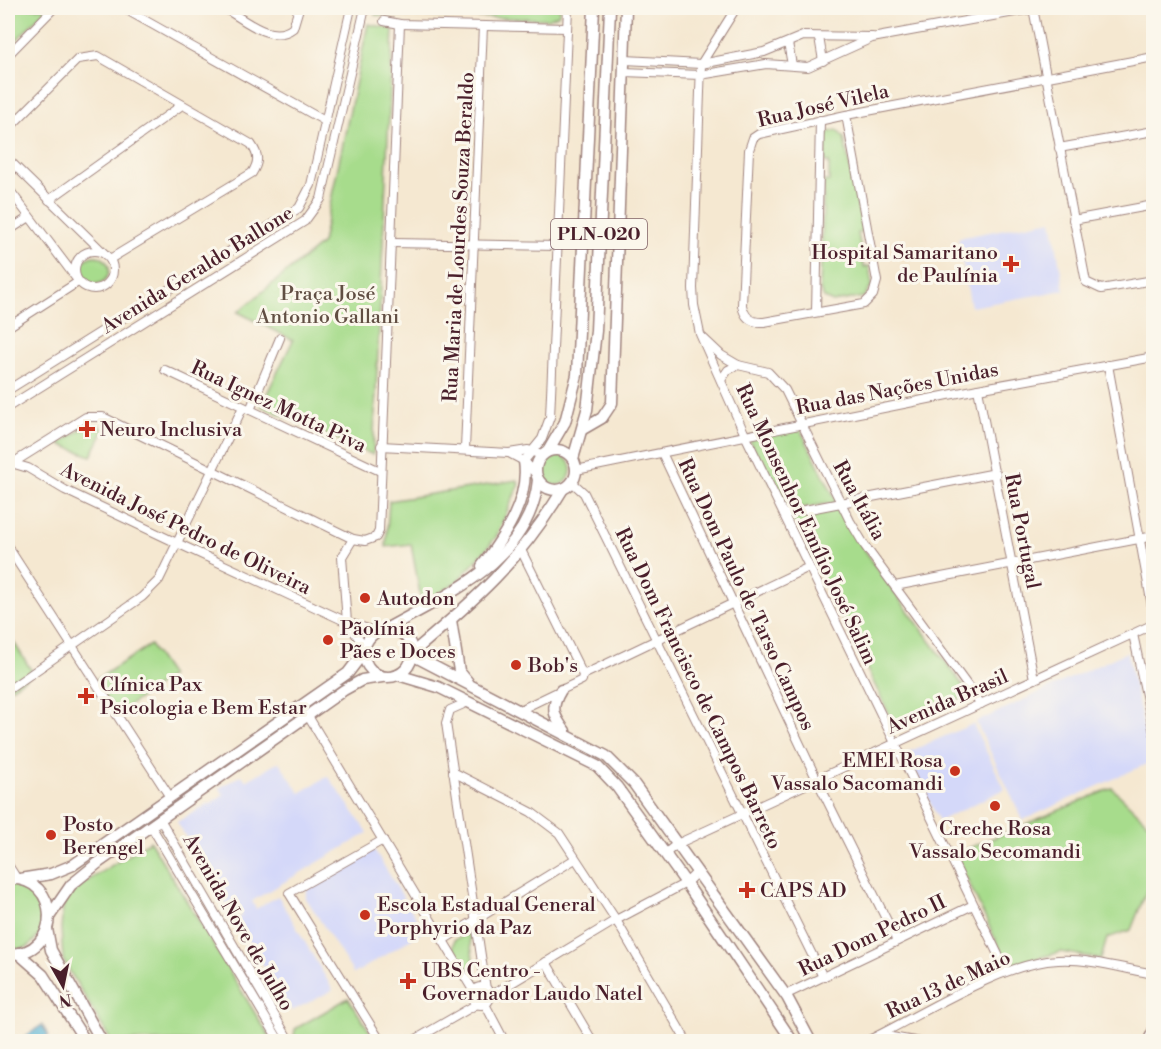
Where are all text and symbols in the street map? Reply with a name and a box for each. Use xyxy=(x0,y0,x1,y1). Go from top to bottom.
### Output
street label: Rua Maria de Lourdes Souza Beraldo xyxy=(438,71,481,403)
street label: Rua José Vilela xyxy=(755,79,892,134)
street label: Avenida Geraldo Ballone xyxy=(96,201,299,340)
road number: PLN-020 xyxy=(551,219,647,249)
place label: Hospital Samaritano de Paulínia xyxy=(811,241,999,289)
marker: Hospital Samaritano de Paulínia xyxy=(1002,255,1020,273)
park label: Praça José Antonio Gallani xyxy=(256,282,400,330)
street label: Rua Ignez Motta Piva xyxy=(187,356,371,459)
street label: Rua das Nações Unidas xyxy=(794,358,1001,421)
street label: Rua Monsenhor Emílio José Salim xyxy=(729,380,882,670)
place label: Neuro Inclusiva xyxy=(100,418,243,443)
marker: Neuro Inclusiva xyxy=(78,420,96,438)
street label: Rua Dom Paulo de Tarso Campos xyxy=(671,455,820,735)
street label: Avenida José Pedro de Oliveira xyxy=(55,457,316,601)
street label: Rua Itália xyxy=(827,457,891,546)
street label: Rua Portugal xyxy=(998,471,1045,591)
street label: Rua Dom Francisco de Campos Barreto xyxy=(609,524,787,854)
place label: Autodon xyxy=(376,587,455,612)
marker: Autodon xyxy=(358,591,372,605)
place label: Pãolínia Pães e Doces xyxy=(340,617,456,665)
marker: Pãolínia Pães e Doces xyxy=(321,633,335,647)
place label: Bob's xyxy=(527,654,578,679)
marker: Bob's xyxy=(509,658,523,672)
street label: Avenida Brasil xyxy=(882,664,1012,741)
place label: Clínica Pax Psicologia e Bem Estar xyxy=(100,673,307,721)
marker: Clínica Pax Psicologia e Bem Estar xyxy=(77,687,95,705)
place label: EMEI Rosa Vassalo Sacomandi xyxy=(770,749,944,797)
marker: EMEI Rosa Vassalo Sacomandi xyxy=(948,764,962,778)
marker: Creche Rosa Vassalo Secomandi xyxy=(988,799,1002,813)
place label: Posto Berengel xyxy=(62,813,144,861)
place label: Creche Rosa Vassalo Secomandi xyxy=(908,817,1081,865)
marker: Posto Berengel xyxy=(44,828,58,842)
street label: Avenida Nove de Julho xyxy=(176,829,299,1016)
place label: CAPS AD xyxy=(760,879,847,904)
marker: CAPS AD xyxy=(738,881,756,899)
street label: Rua Dom Pedro II xyxy=(795,890,951,983)
place label: Escola Estadual General Porphyrio da Paz xyxy=(377,893,596,941)
marker: Escola Estadual General Porphyrio da Paz xyxy=(358,908,372,922)
street label: Rua 13 de Maio xyxy=(882,946,1015,1025)
north arrow xyxy=(33,956,93,1016)
place label: UBS Centro - Governador Laudo Natel xyxy=(422,959,643,1007)
marker: UBS Centro - Governador Laudo Natel xyxy=(399,972,417,990)
text: N xyxy=(57,989,73,1011)

